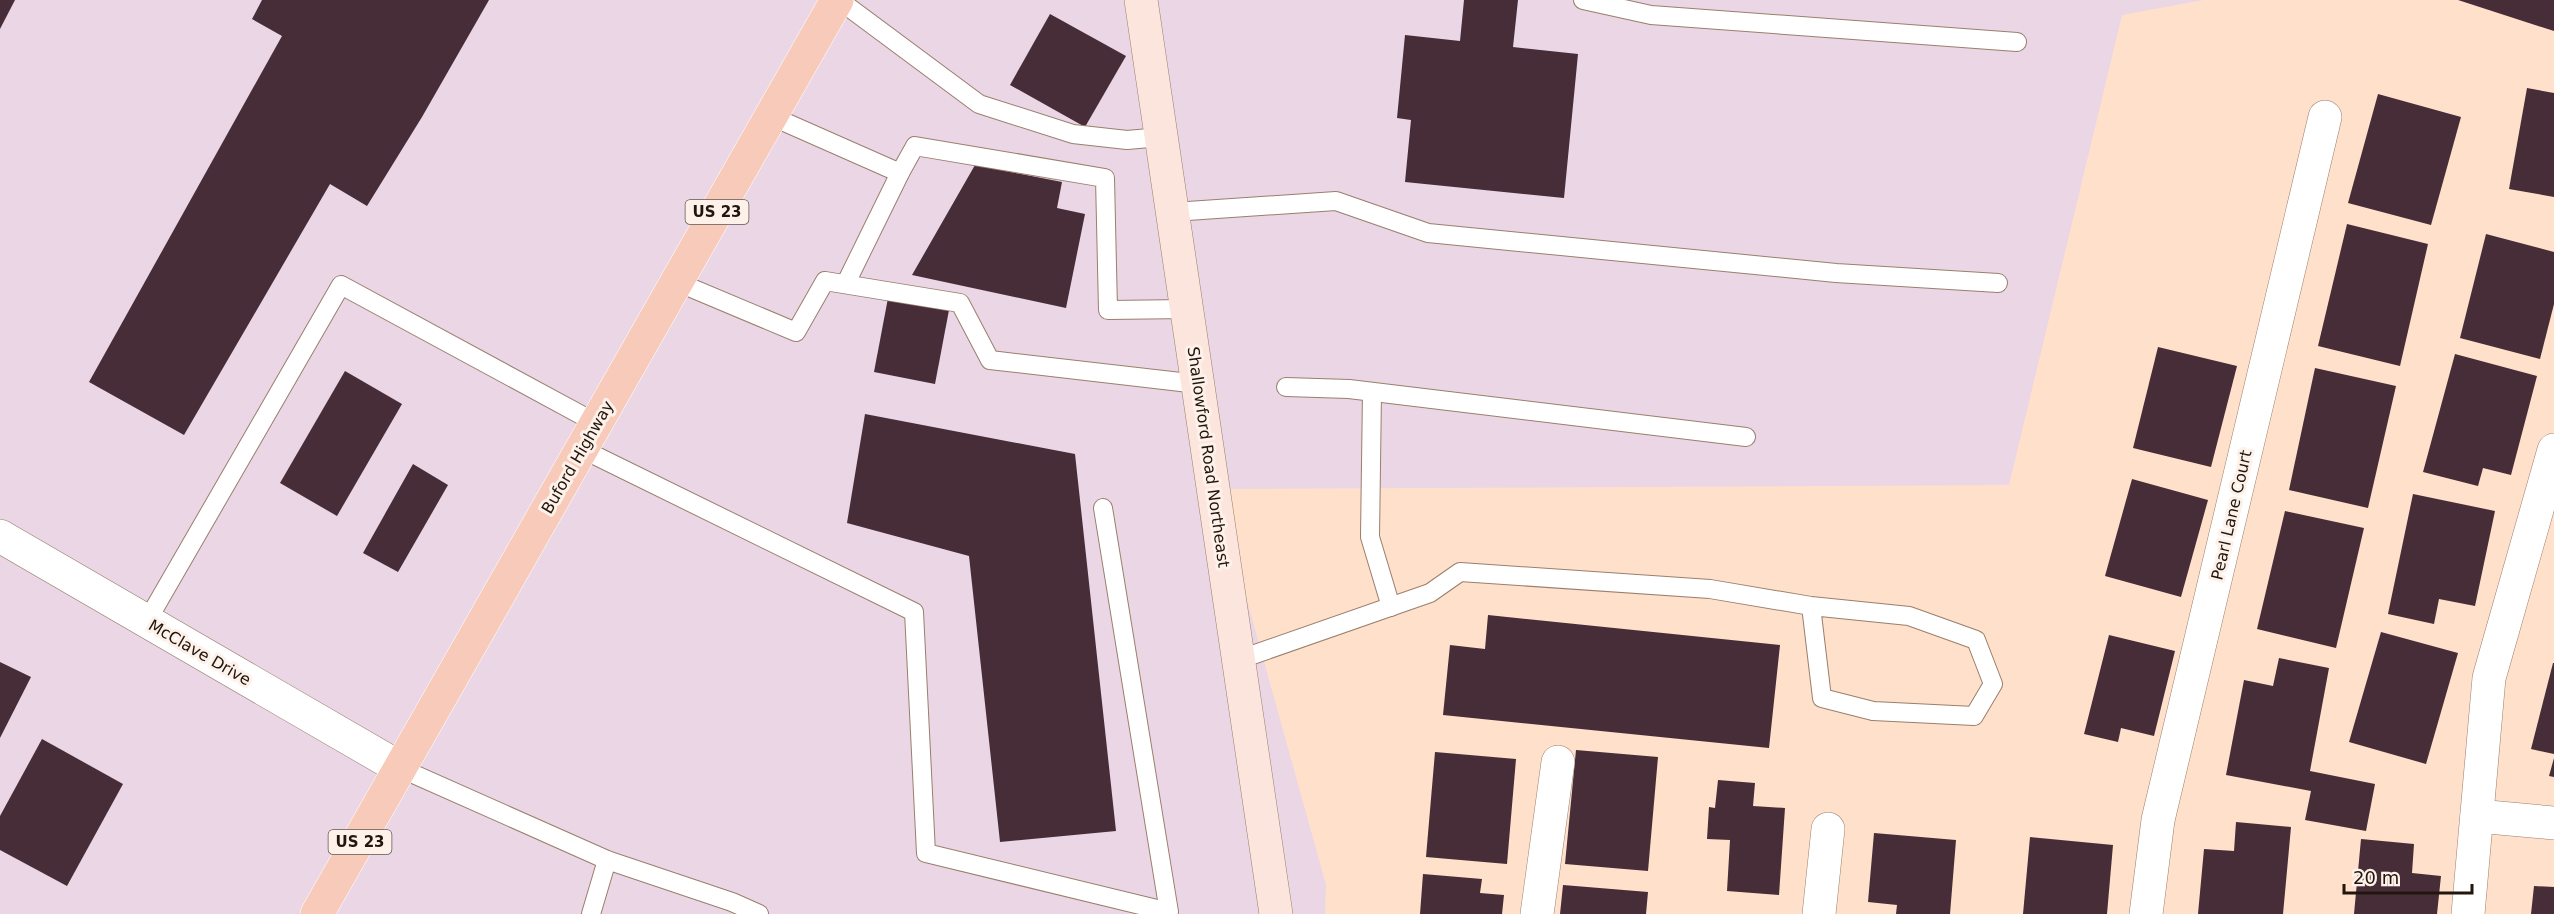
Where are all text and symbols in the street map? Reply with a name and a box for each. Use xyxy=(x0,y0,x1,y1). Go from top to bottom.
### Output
road number: US 23 xyxy=(686,200,748,224)
street label: Shallowford Road Northeast xyxy=(1184,345,1233,569)
street label: Buford Highway xyxy=(537,397,617,517)
street label: Pearl Lane Court xyxy=(2207,448,2256,582)
street label: McClave Drive xyxy=(145,615,254,689)
road number: US 23 xyxy=(328,830,392,854)
scale bar xyxy=(2344,857,2472,895)
text: 20 m xyxy=(2353,867,2399,888)

